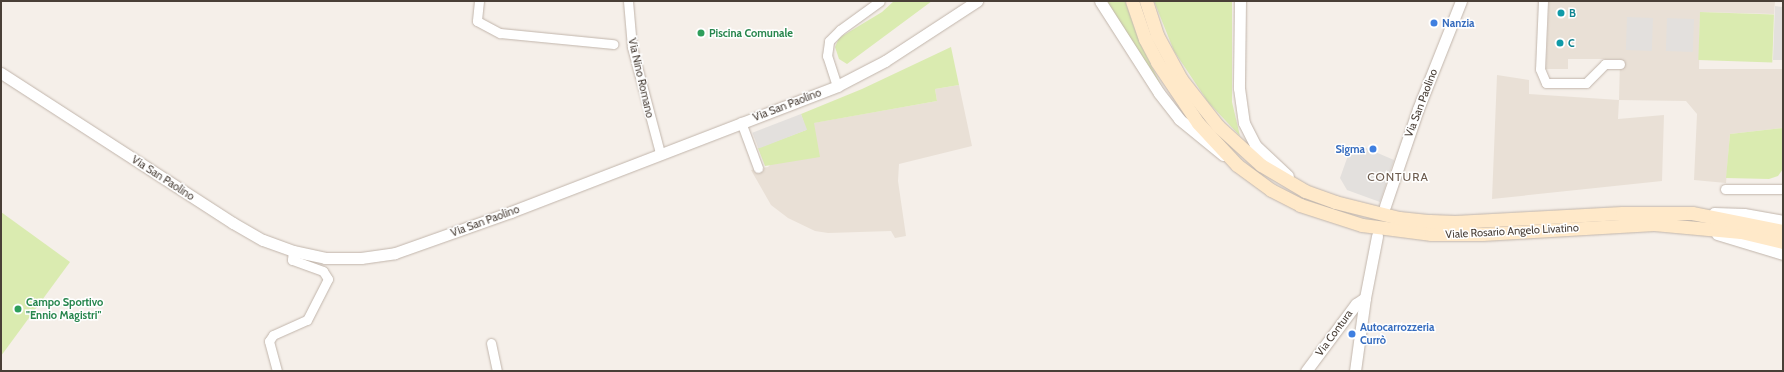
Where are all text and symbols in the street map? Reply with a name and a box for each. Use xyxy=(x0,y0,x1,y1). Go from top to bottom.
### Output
place label: B xyxy=(1569,6,1576,20)
marker: B xyxy=(1556,8,1566,18)
place label: Nanzia xyxy=(1442,16,1475,30)
marker: Nanzia xyxy=(1429,18,1439,28)
place label: Piscina Comunale xyxy=(709,26,793,40)
marker: Piscina Comunale xyxy=(696,28,706,38)
place label: C xyxy=(1568,36,1575,50)
street label: Via Nino Romano xyxy=(625,37,657,119)
marker: C xyxy=(1555,38,1565,48)
street label: Via San Paolino xyxy=(1402,67,1440,139)
street label: Via San Paolino xyxy=(751,86,823,124)
place label: Sigma xyxy=(1335,142,1365,156)
marker: Sigma xyxy=(1368,144,1378,154)
street label: Via San Paolino xyxy=(129,153,197,203)
district label: CONTURA xyxy=(1367,170,1429,184)
street label: Via San Paolino xyxy=(449,202,521,240)
street label: Viale Rosario Angelo Livatino xyxy=(1445,221,1579,241)
place label: Campo Sportivo "Ennio Magistri" xyxy=(26,296,103,322)
marker: Campo Sportivo "Ennio Magistri" xyxy=(13,304,23,314)
street label: Via Contura xyxy=(1313,307,1355,359)
place label: Autocarrozzeria Currò xyxy=(1360,321,1434,347)
marker: Autocarrozzeria Currò xyxy=(1347,329,1357,339)

